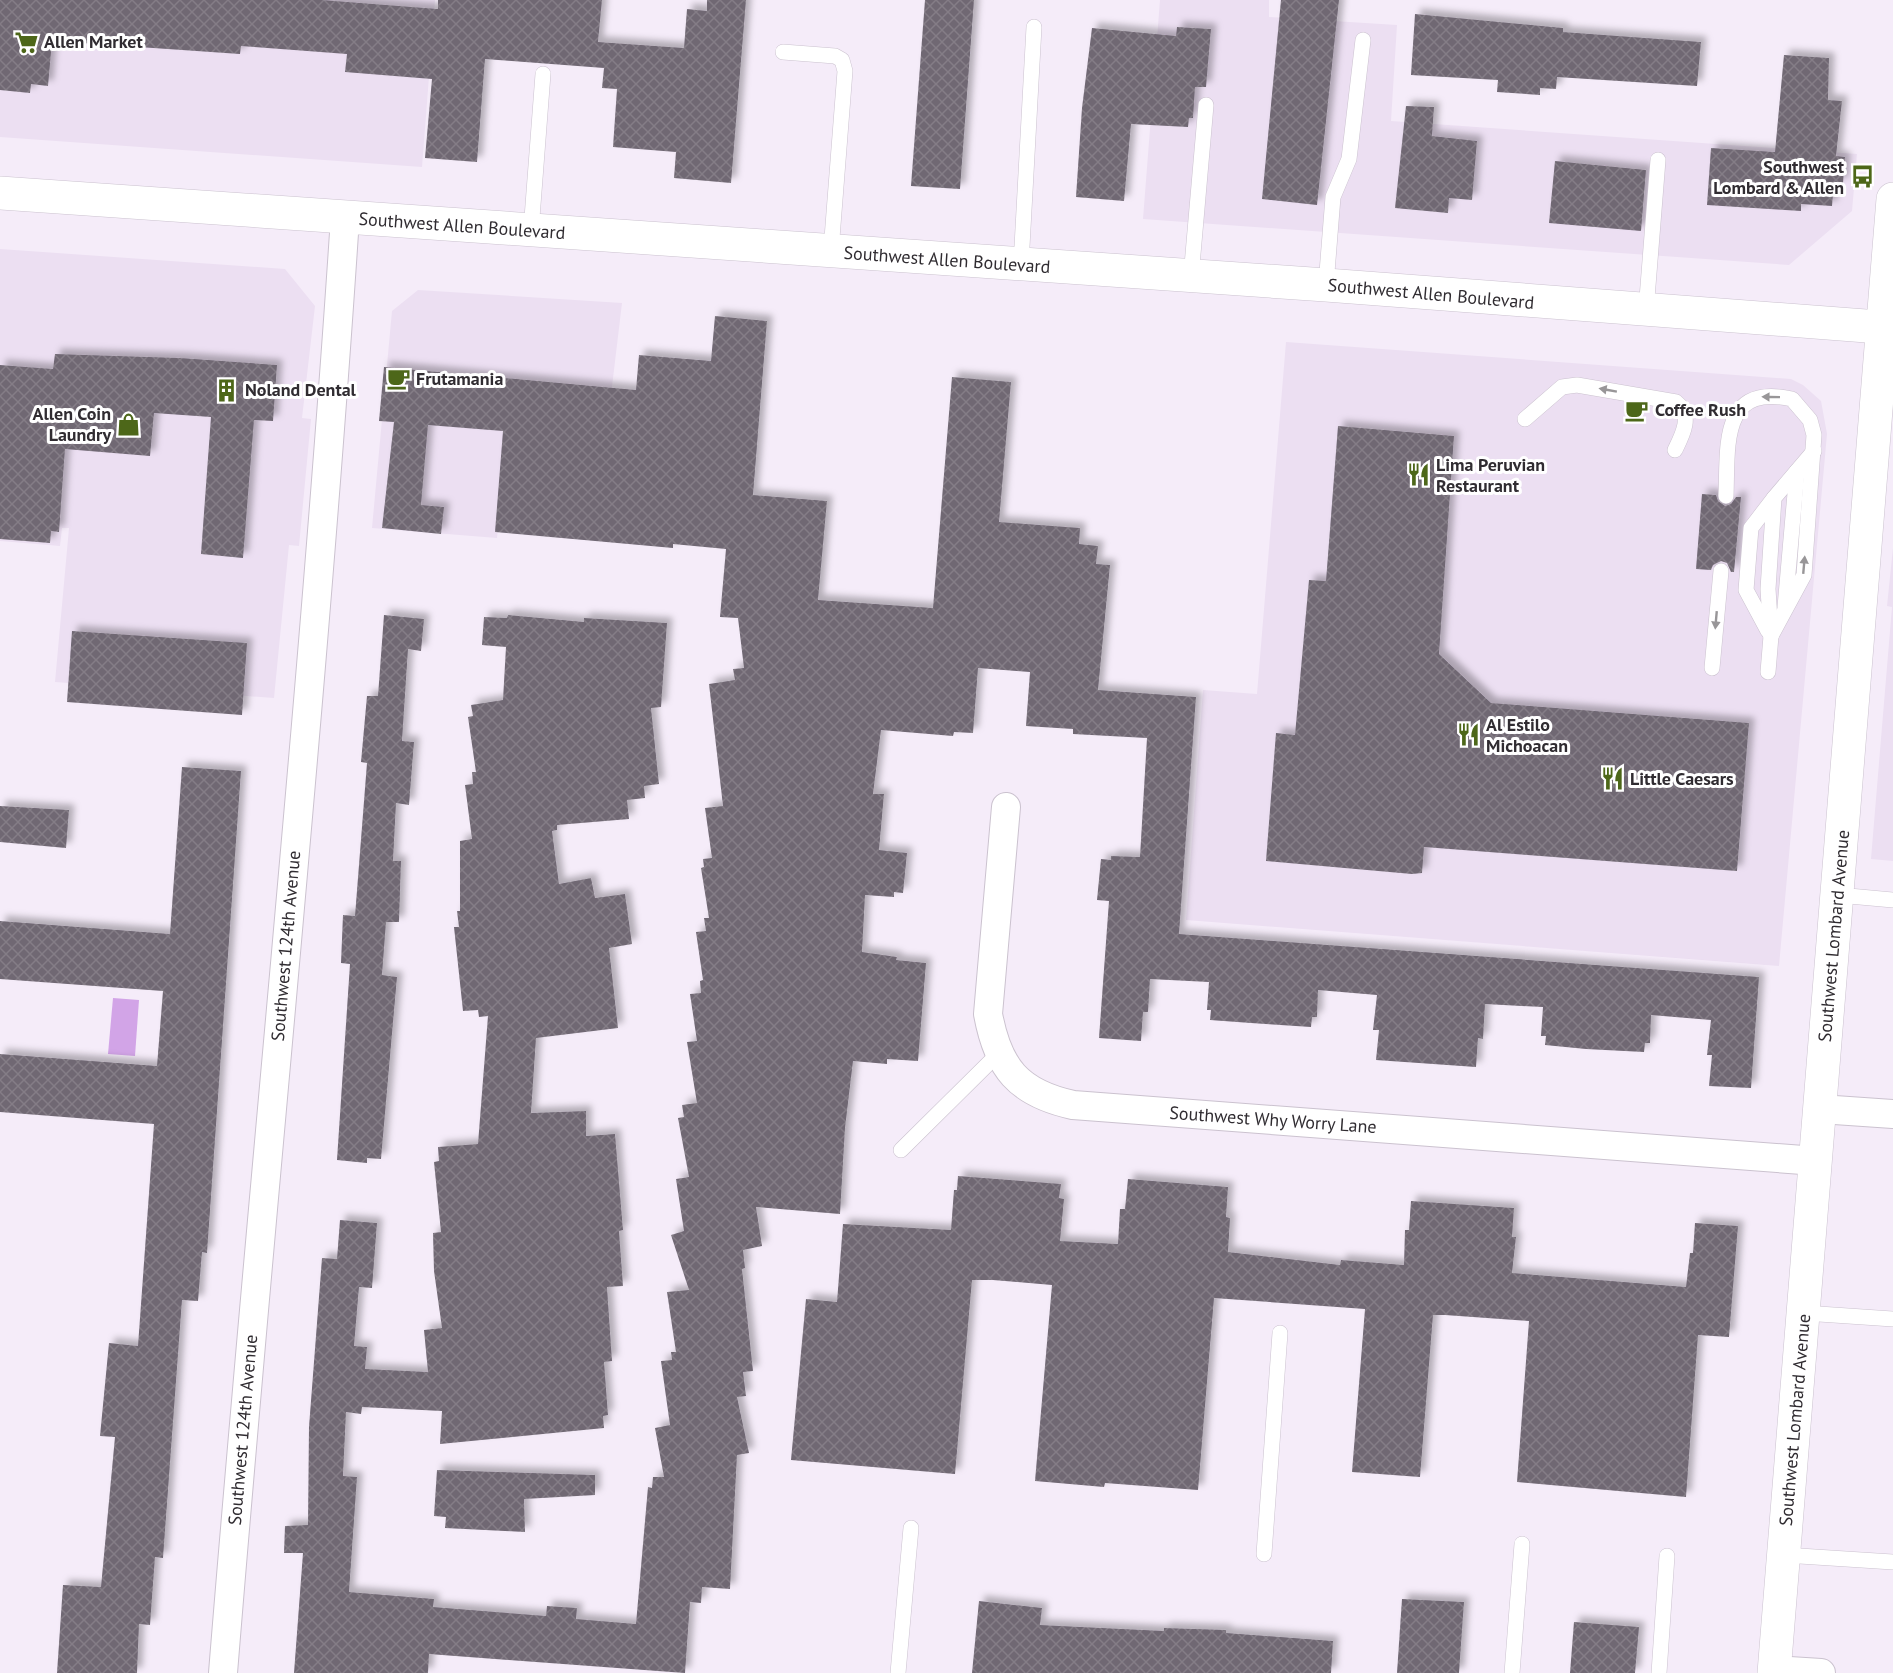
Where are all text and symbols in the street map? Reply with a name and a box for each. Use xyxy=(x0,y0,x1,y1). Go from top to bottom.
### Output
supermarket icon: Allen Market xyxy=(13,29,39,55)
place label: Allen Market xyxy=(44,30,143,53)
place label: Southwest Lombard & Allen xyxy=(1713,155,1845,199)
bus stop icon: Southwest Lombard & Allen xyxy=(1849,164,1875,190)
street label: Southwest Allen Boulevard xyxy=(358,207,566,244)
street label: Southwest Allen Boulevard xyxy=(843,241,1051,278)
street label: Southwest Allen Boulevard xyxy=(1327,273,1535,314)
cafe icon: Frutamania xyxy=(385,366,411,392)
place label: Frutamania xyxy=(416,367,503,390)
building icon: Noland Dental xyxy=(214,377,240,403)
place label: Noland Dental xyxy=(245,378,357,401)
one-way arrow xyxy=(1599,385,1618,394)
one-way arrow xyxy=(1762,392,1781,401)
cafe icon: Coffee Rush xyxy=(1624,397,1650,423)
place label: Coffee Rush xyxy=(1655,398,1746,421)
place label: Allen Coin Laundry xyxy=(33,402,111,446)
shop icon: Allen Coin Laundry xyxy=(116,411,142,437)
place label: Lima Peruvian Restaurant xyxy=(1436,453,1545,497)
restaurant icon: Lima Peruvian Restaurant xyxy=(1405,462,1431,488)
one-way arrow xyxy=(1799,556,1809,575)
one-way arrow xyxy=(1712,610,1721,629)
place label: Al Estilo Michoacan xyxy=(1486,713,1568,757)
restaurant icon: Al Estilo Michoacan xyxy=(1455,722,1481,748)
restaurant icon: Little Caesars xyxy=(1599,766,1625,792)
place label: Little Caesars xyxy=(1630,767,1734,790)
street label: Southwest Lombard Avenue xyxy=(1813,829,1854,1043)
street label: Southwest 124th Avenue xyxy=(266,850,305,1042)
street label: Southwest Why Worry Lane xyxy=(1169,1101,1377,1138)
street label: Southwest Lombard Avenue xyxy=(1774,1313,1815,1527)
street label: Southwest 124th Avenue xyxy=(223,1334,262,1526)

